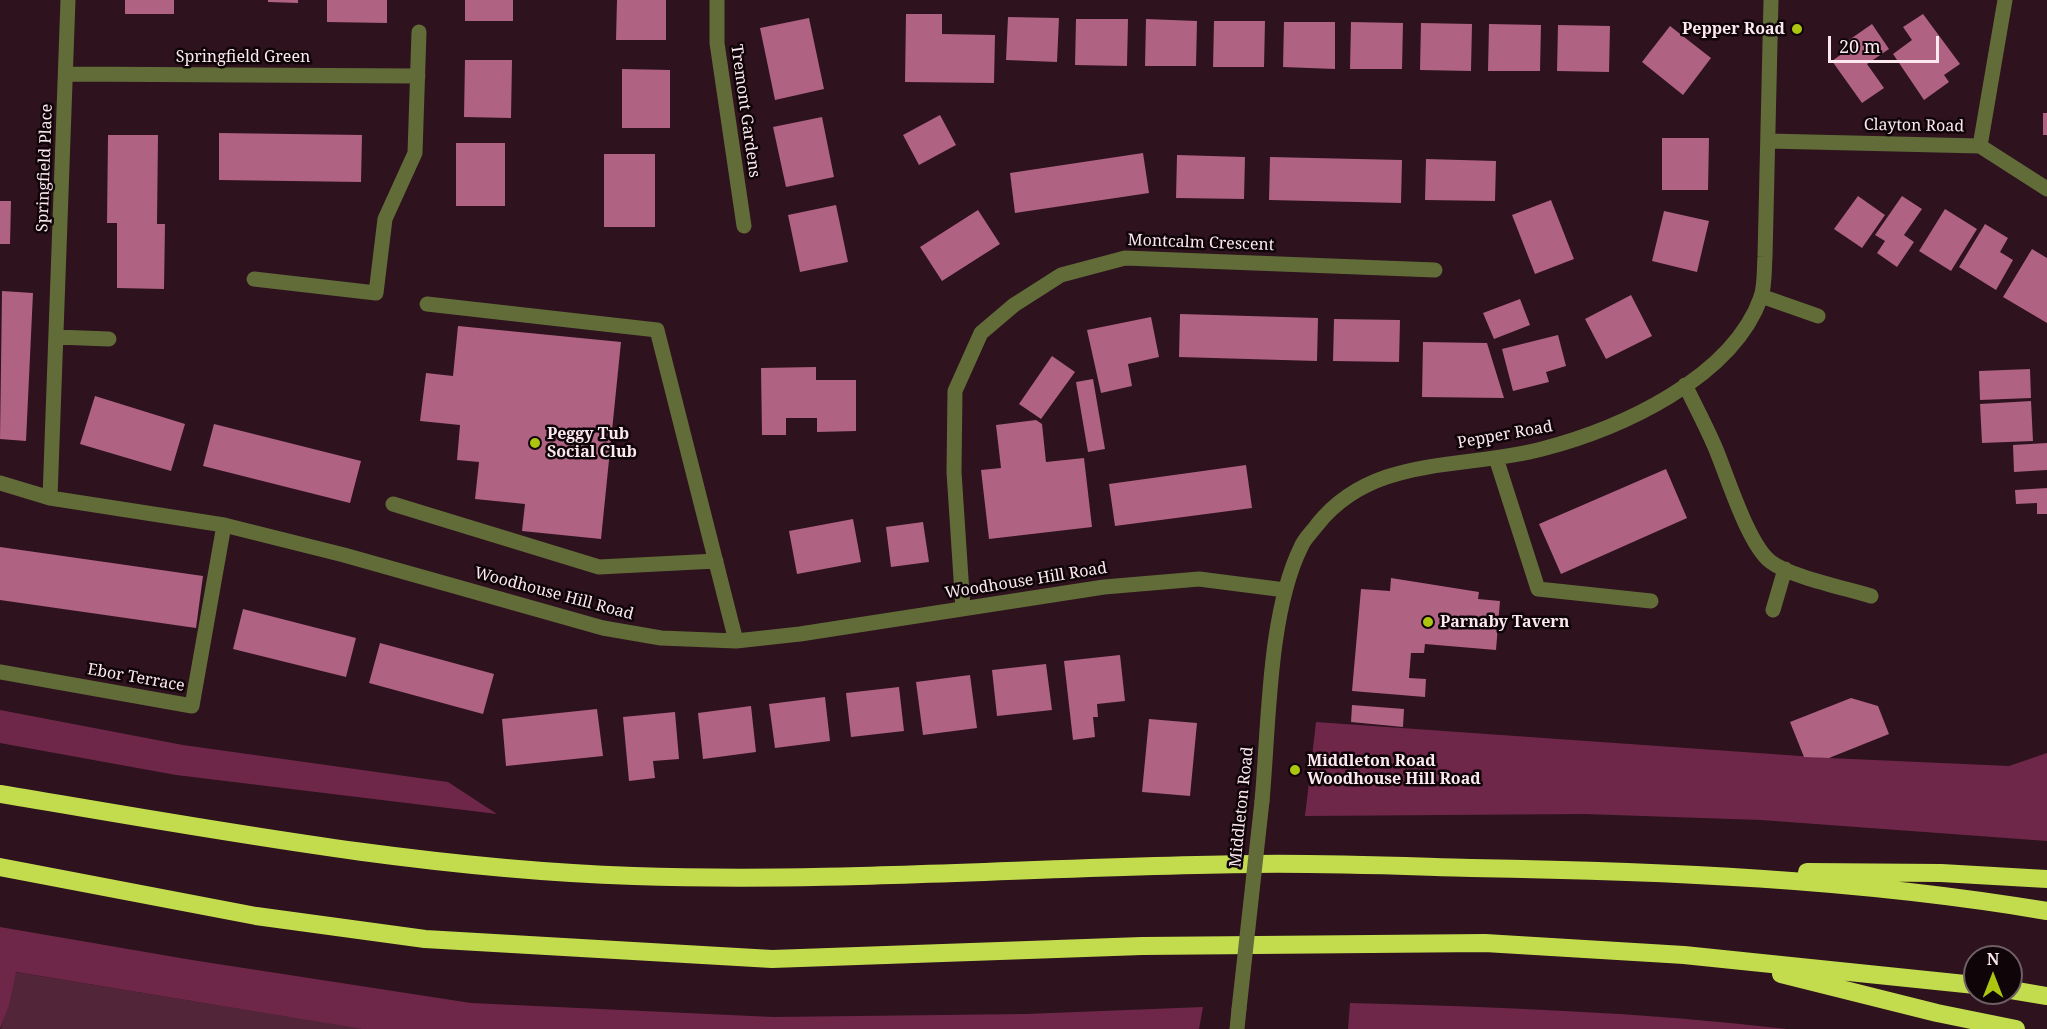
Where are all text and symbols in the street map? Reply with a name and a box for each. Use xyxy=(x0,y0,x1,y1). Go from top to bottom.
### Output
place label: Pepper Road xyxy=(1682,19,1785,39)
marker: Pepper Road xyxy=(1790,22,1804,36)
scale bar xyxy=(1831,24,1942,62)
text: 20 m xyxy=(1839,34,1881,58)
street label: Tremont Gardens xyxy=(726,43,764,179)
street label: Springfield Green xyxy=(176,47,310,67)
street label: Springfield Place xyxy=(33,104,57,232)
street label: Clayton Road xyxy=(1864,116,1964,136)
street label: Montcalm Crescent xyxy=(1127,231,1275,255)
street label: Pepper Road xyxy=(1456,417,1554,453)
place label: Peggy Tub Social Club xyxy=(547,424,637,462)
marker: Peggy Tub Social Club xyxy=(528,436,542,450)
street label: Woodhouse Hill Road xyxy=(943,559,1109,603)
street label: Woodhouse Hill Road xyxy=(472,564,636,624)
place label: Parnaby Tavern xyxy=(1440,612,1569,632)
marker: Parnaby Tavern xyxy=(1421,615,1435,629)
street label: Ebor Terrace xyxy=(86,660,186,696)
street label: Middleton Road xyxy=(1226,746,1258,868)
place label: Middleton Road Woodhouse Hill Road xyxy=(1307,751,1481,789)
marker: Middleton Road Woodhouse Hill Road xyxy=(1288,763,1302,777)
north arrow xyxy=(1963,945,2023,1005)
text: N xyxy=(1987,948,1999,970)

